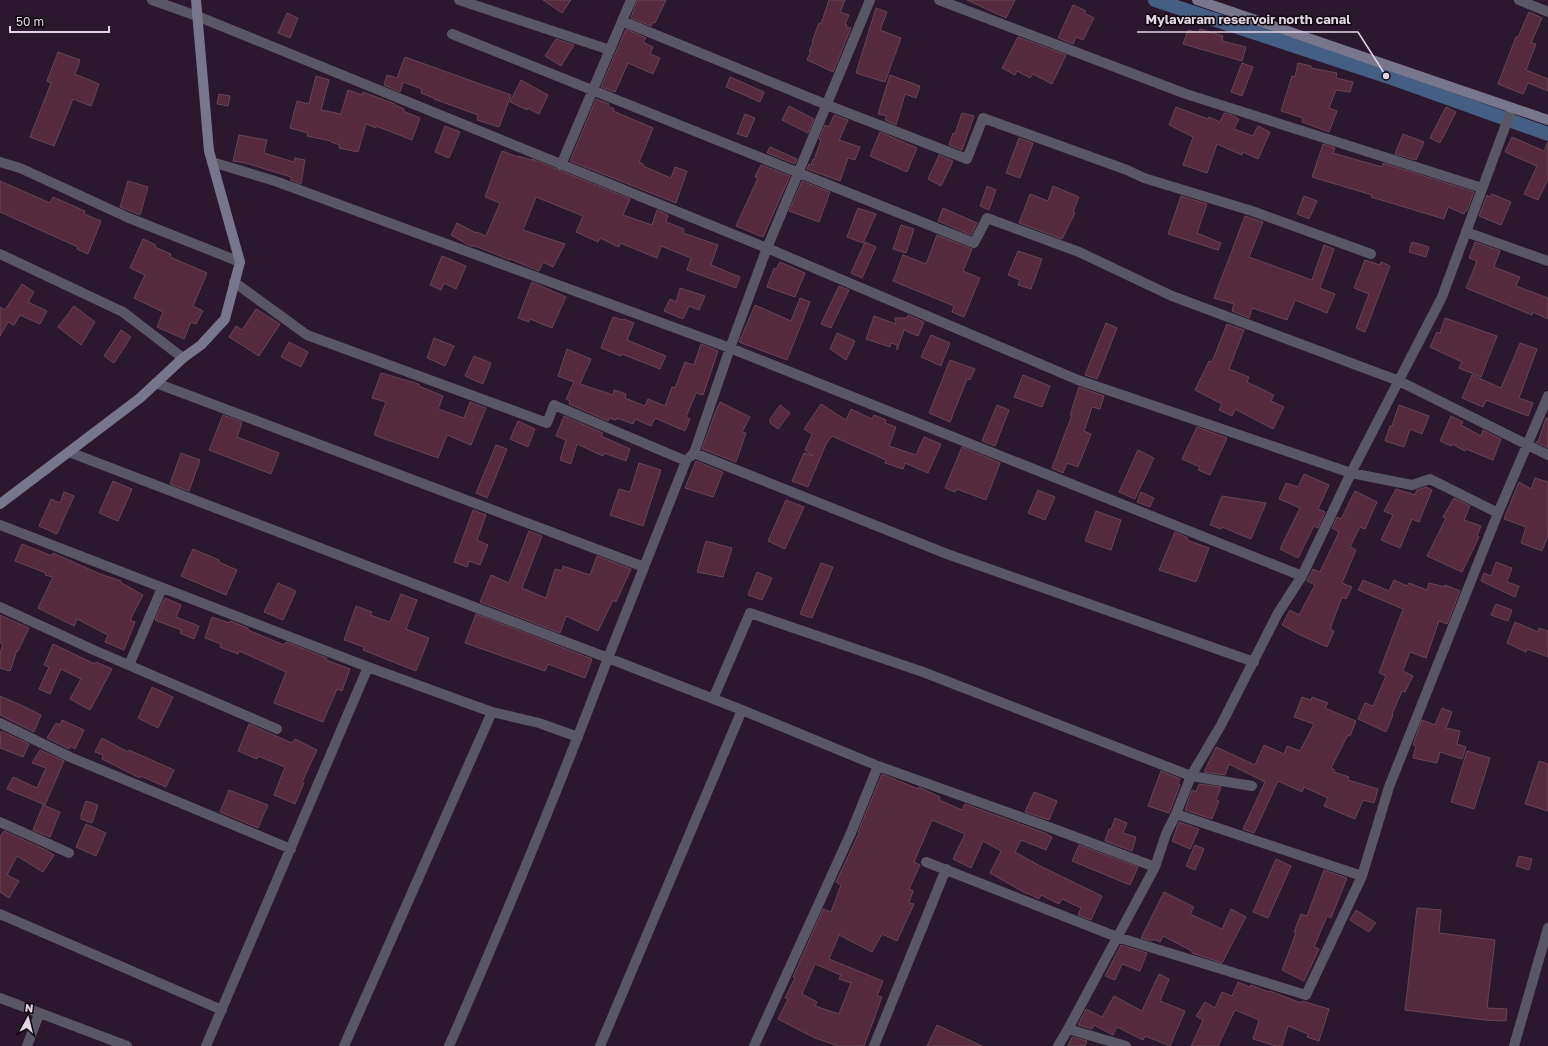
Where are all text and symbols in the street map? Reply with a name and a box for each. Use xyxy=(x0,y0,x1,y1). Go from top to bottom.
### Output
callout: Mylavaram reservoir north canal xyxy=(1137,7,1358,32)
scale bar xyxy=(10,8,109,34)
text: Mylavaram reservoir north canal xyxy=(1145,11,1351,27)
text: 50 m xyxy=(16,14,44,29)
north arrow xyxy=(8,998,48,1038)
text: N xyxy=(24,1001,34,1015)

